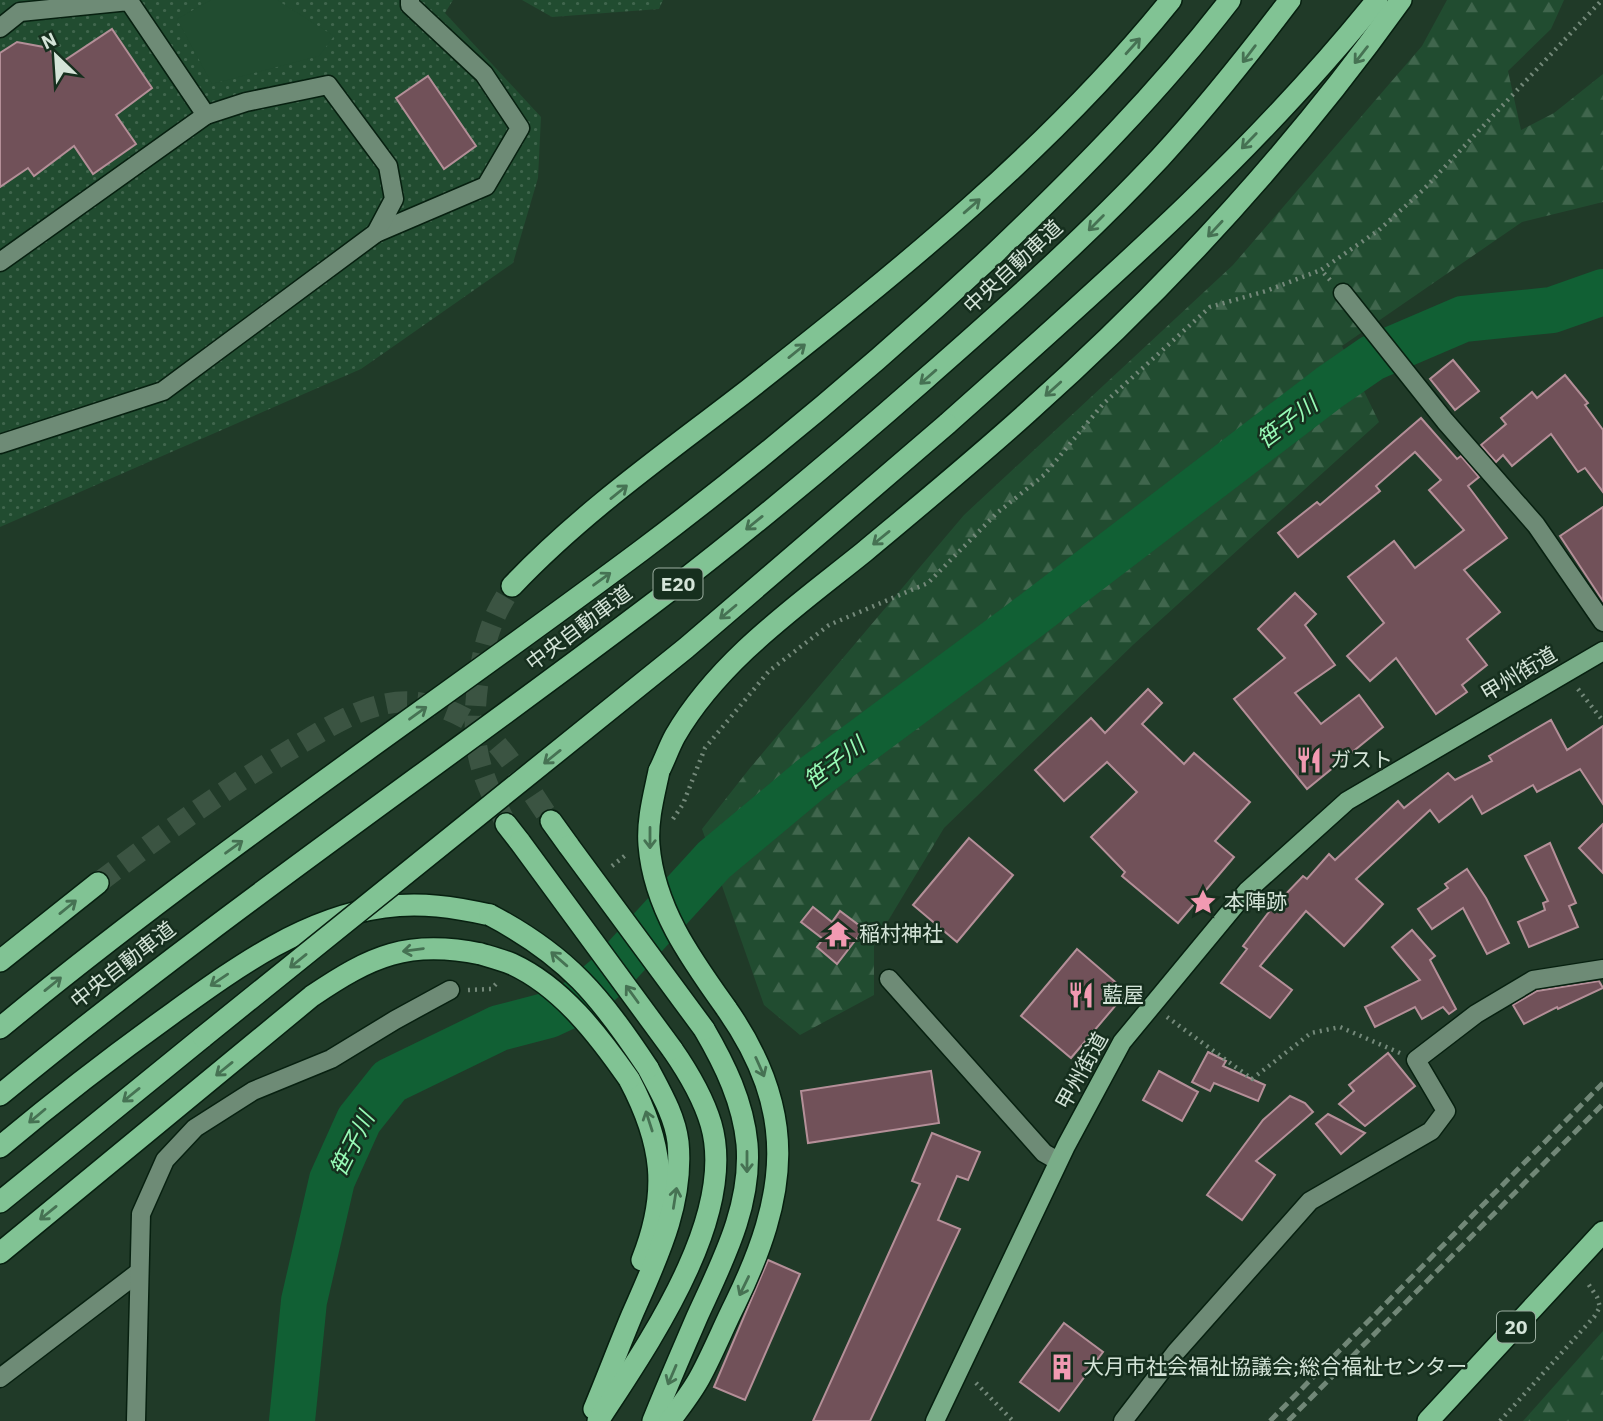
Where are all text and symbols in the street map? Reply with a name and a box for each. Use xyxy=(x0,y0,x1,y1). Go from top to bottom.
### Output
north arrow xyxy=(21,21,91,91)
text: N xyxy=(38,27,60,54)
one-way arrow xyxy=(1125,37,1141,55)
one-way arrow xyxy=(1241,45,1256,63)
one-way arrow xyxy=(1353,45,1368,63)
one-way arrow xyxy=(1240,133,1257,150)
one-way arrow xyxy=(963,198,981,214)
street label: 中央自動車道 xyxy=(957,213,1068,319)
one-way arrow xyxy=(1087,214,1104,231)
one-way arrow xyxy=(1206,220,1223,237)
one-way arrow xyxy=(788,343,806,359)
one-way arrow xyxy=(920,368,937,385)
one-way arrow xyxy=(1044,381,1062,397)
water label: 笹子川 xyxy=(1250,387,1325,454)
one-way arrow xyxy=(609,484,627,500)
one-way arrow xyxy=(745,515,764,530)
one-way arrow xyxy=(873,530,891,546)
road number: E20 xyxy=(654,568,702,600)
one-way arrow xyxy=(592,572,611,586)
street label: 中央自動車道 xyxy=(520,578,637,676)
one-way arrow xyxy=(719,604,737,620)
street label: 甲州街道 xyxy=(1475,640,1562,707)
one-way arrow xyxy=(408,706,427,720)
water label: 笹子川 xyxy=(797,728,872,795)
restaurant icon: ガスト xyxy=(1294,745,1324,775)
place label: ガスト xyxy=(1330,745,1393,773)
one-way arrow xyxy=(544,749,562,765)
one-way arrow xyxy=(643,826,657,849)
one-way arrow xyxy=(224,840,243,854)
place icon: 本陣跡 xyxy=(1188,887,1218,917)
place label: 本陣跡 xyxy=(1224,887,1287,915)
one-way arrow xyxy=(58,899,77,914)
street label: 中央自動車道 xyxy=(64,914,181,1014)
temple icon: 稲村神社 xyxy=(823,919,853,949)
place label: 稲村神社 xyxy=(859,919,943,947)
one-way arrow xyxy=(402,944,425,957)
one-way arrow xyxy=(550,951,568,967)
one-way arrow xyxy=(290,953,308,968)
one-way arrow xyxy=(210,973,230,987)
one-way arrow xyxy=(43,977,61,992)
restaurant icon: 藍屋 xyxy=(1066,980,1096,1010)
place label: 藍屋 xyxy=(1102,980,1144,1008)
one-way arrow xyxy=(625,985,639,1004)
street label: 甲州街道 xyxy=(1049,1027,1114,1114)
one-way arrow xyxy=(754,1056,767,1077)
one-way arrow xyxy=(215,1061,233,1077)
one-way arrow xyxy=(122,1088,140,1103)
water label: 笹子川 xyxy=(322,1103,381,1181)
one-way arrow xyxy=(29,1108,47,1124)
one-way arrow xyxy=(642,1110,654,1132)
one-way arrow xyxy=(740,1150,754,1173)
one-way arrow xyxy=(669,1187,682,1210)
one-way arrow xyxy=(39,1206,57,1221)
one-way arrow xyxy=(736,1275,750,1296)
road number: 20 xyxy=(1497,1312,1535,1343)
building icon: 大月市社会福祉協議会;総合福祉センター xyxy=(1047,1352,1077,1382)
place label: 大月市社会福祉協議会;総合福祉センター xyxy=(1083,1352,1467,1380)
one-way arrow xyxy=(665,1364,678,1385)

